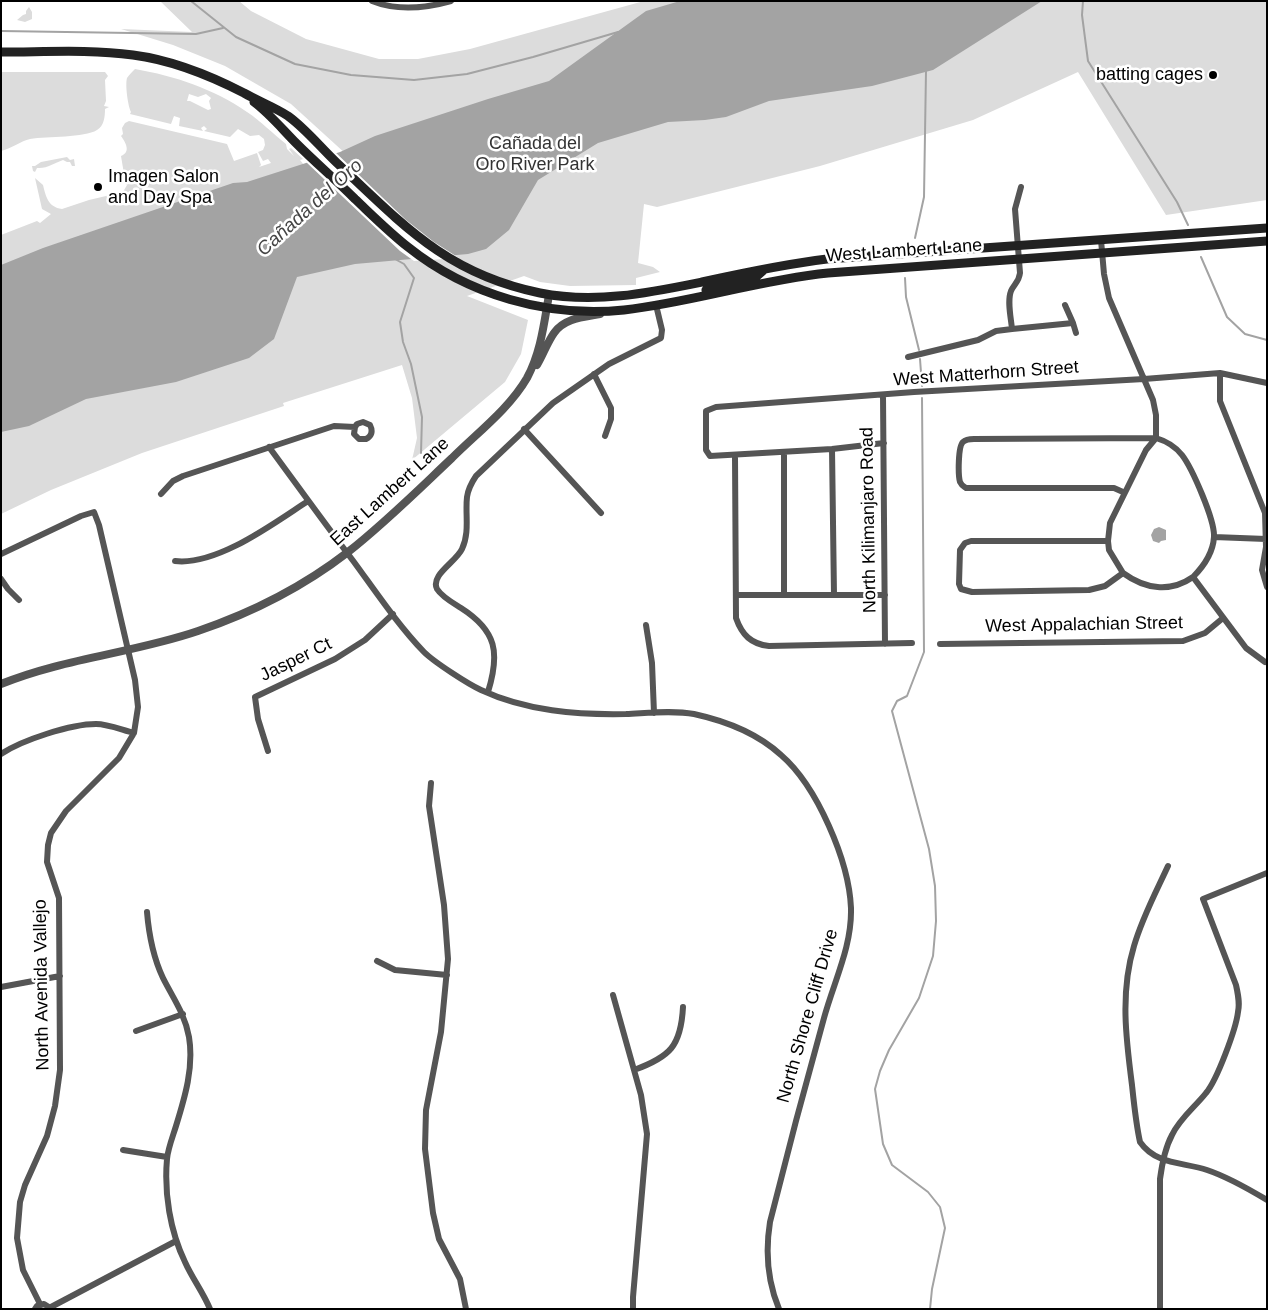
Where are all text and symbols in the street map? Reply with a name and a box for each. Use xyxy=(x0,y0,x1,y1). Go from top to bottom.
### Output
place label: batting cages xyxy=(1096,64,1203,86)
marker: batting cages xyxy=(1207,69,1219,81)
park label: Cañada del Oro River Park xyxy=(475,133,595,176)
water label: Cañada del Oro xyxy=(253,155,367,261)
place label: Imagen Salon and Day Spa xyxy=(108,166,219,208)
marker: Imagen Salon and Day Spa xyxy=(92,181,104,193)
street label: West Lambert Lane xyxy=(825,235,983,267)
street label: West Matterhorn Street xyxy=(893,357,1079,391)
street label: North Kilimanjaro Road xyxy=(857,427,881,613)
street label: East Lambert Lane xyxy=(326,433,454,551)
street label: West Appalachian Street xyxy=(985,612,1183,638)
street label: Jasper Ct xyxy=(257,633,335,687)
street label: North Avenida Vallejo xyxy=(30,899,54,1071)
street label: North Shore Cliff Drive xyxy=(773,927,843,1105)

